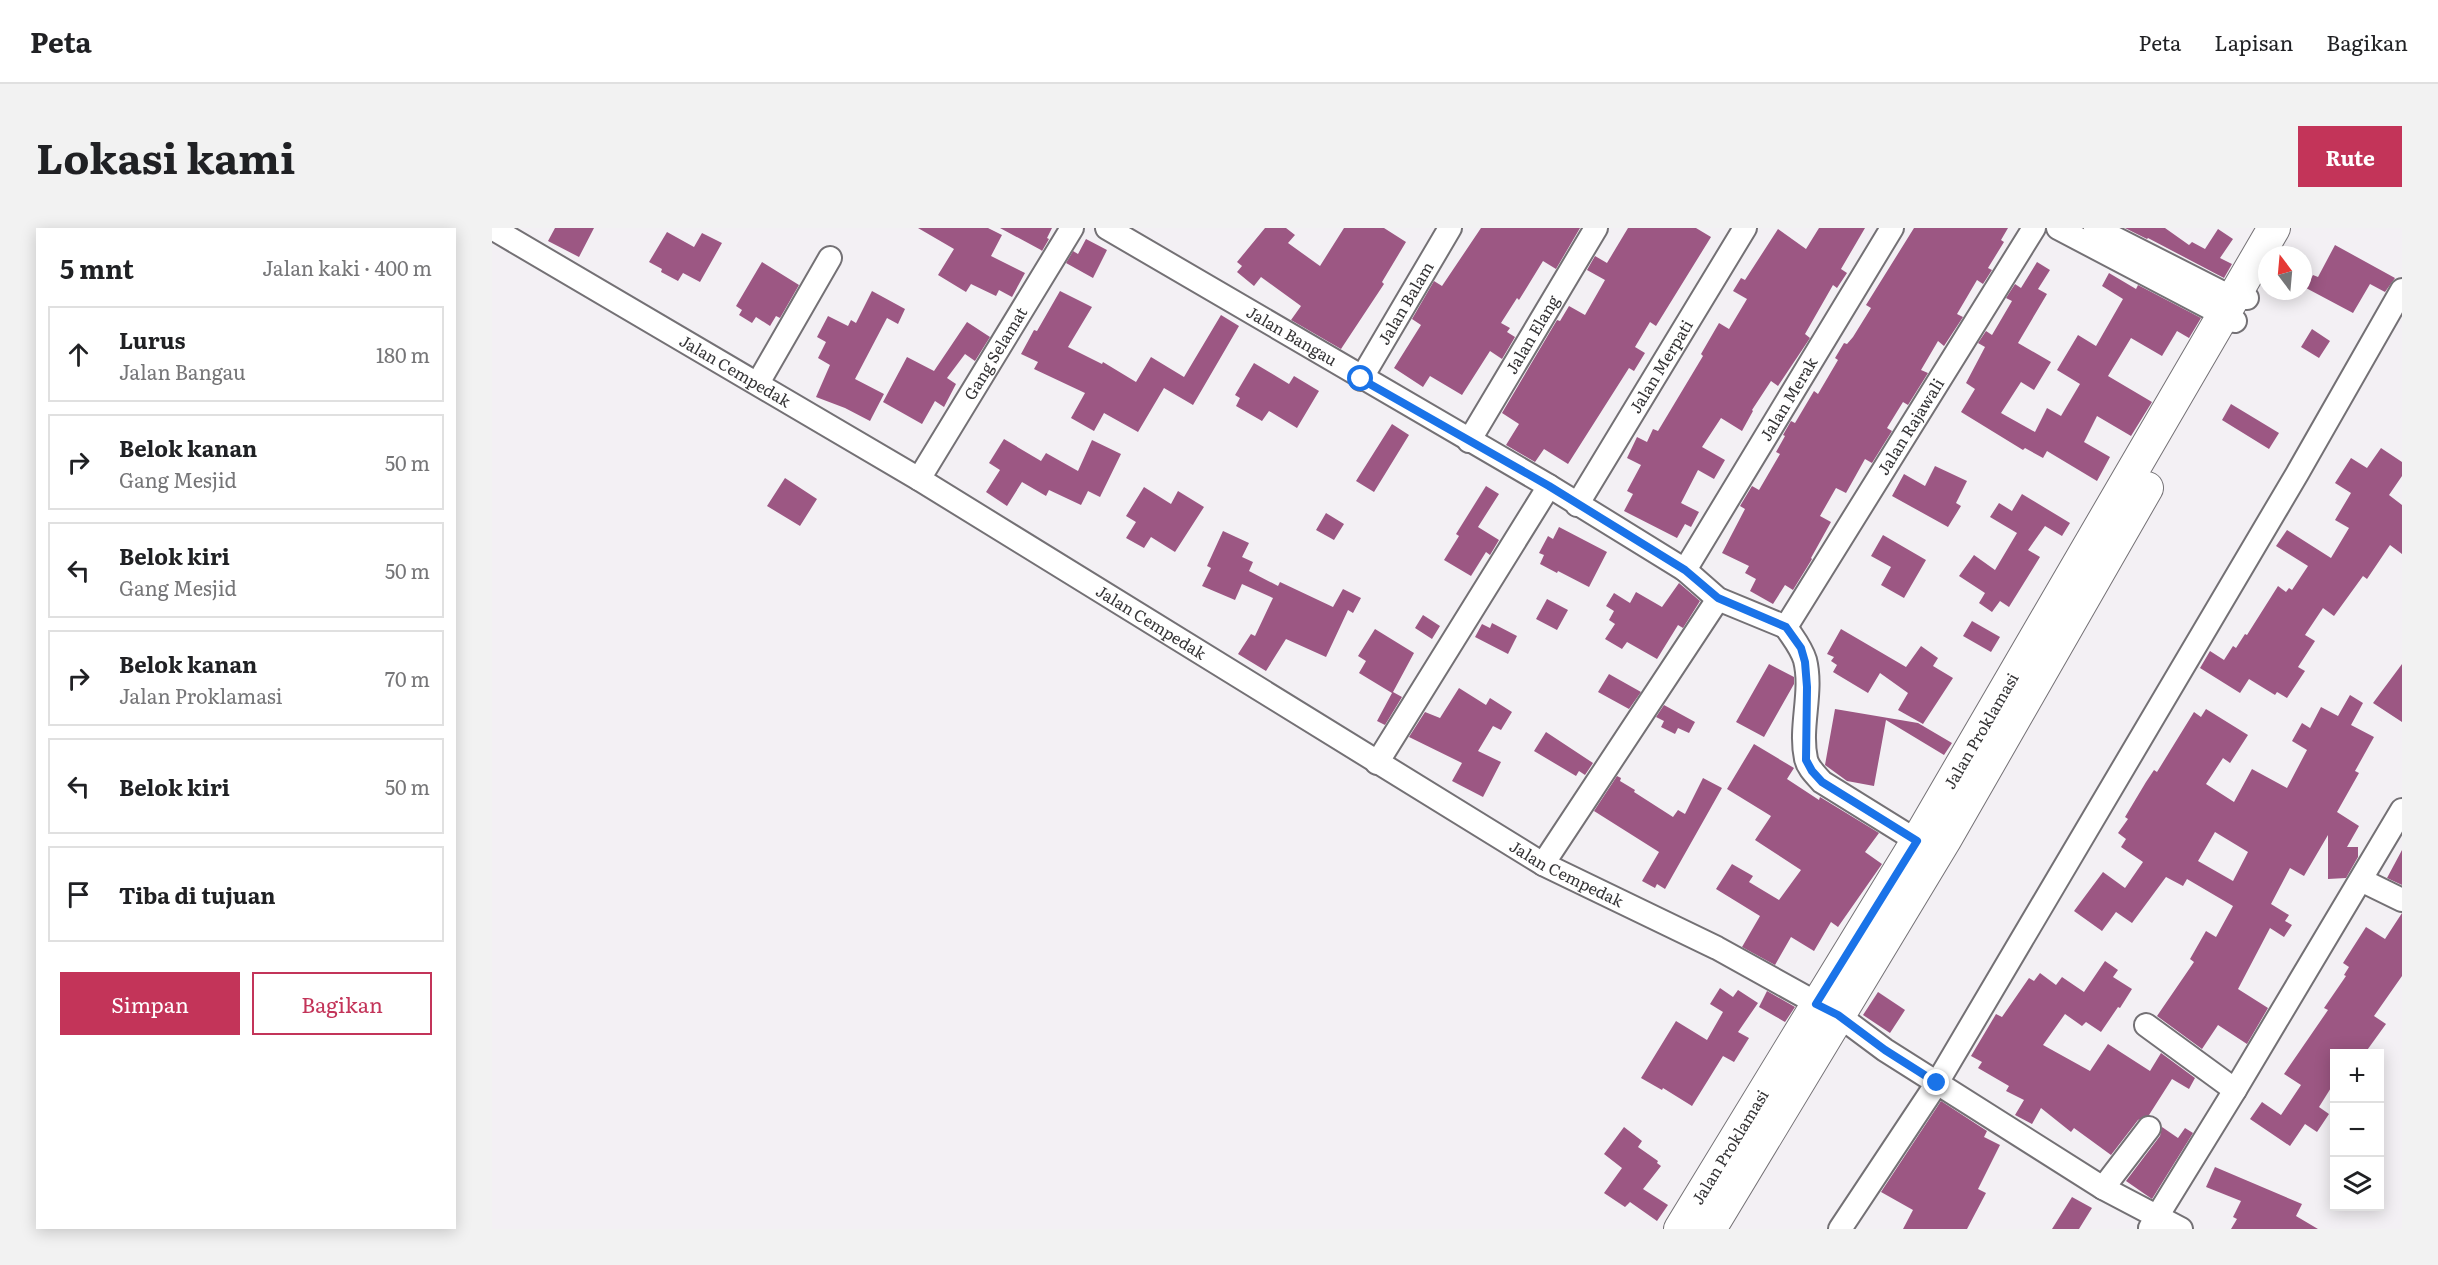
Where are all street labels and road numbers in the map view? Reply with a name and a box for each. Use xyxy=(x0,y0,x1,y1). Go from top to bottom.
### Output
street label: Jalan Balam xyxy=(1371,256,1439,349)
street label: Jalan Elang xyxy=(1499,290,1565,378)
street label: Jalan Bangau xyxy=(1243,299,1342,371)
street label: Gang Selamat xyxy=(957,301,1032,404)
street label: Jalan Merpati xyxy=(1622,314,1698,417)
street label: Jalan Cempedak xyxy=(675,328,796,412)
street label: Jalan Merak xyxy=(1753,352,1823,445)
street label: Jalan Rajawali xyxy=(1871,373,1949,479)
street label: Jalan Cempedak xyxy=(1092,578,1212,665)
street label: Jalan Proklamasi xyxy=(1937,668,2024,793)
street label: Jalan Cempedak xyxy=(1505,833,1628,912)
street label: Jalan Proklamasi xyxy=(1685,1084,1774,1209)

